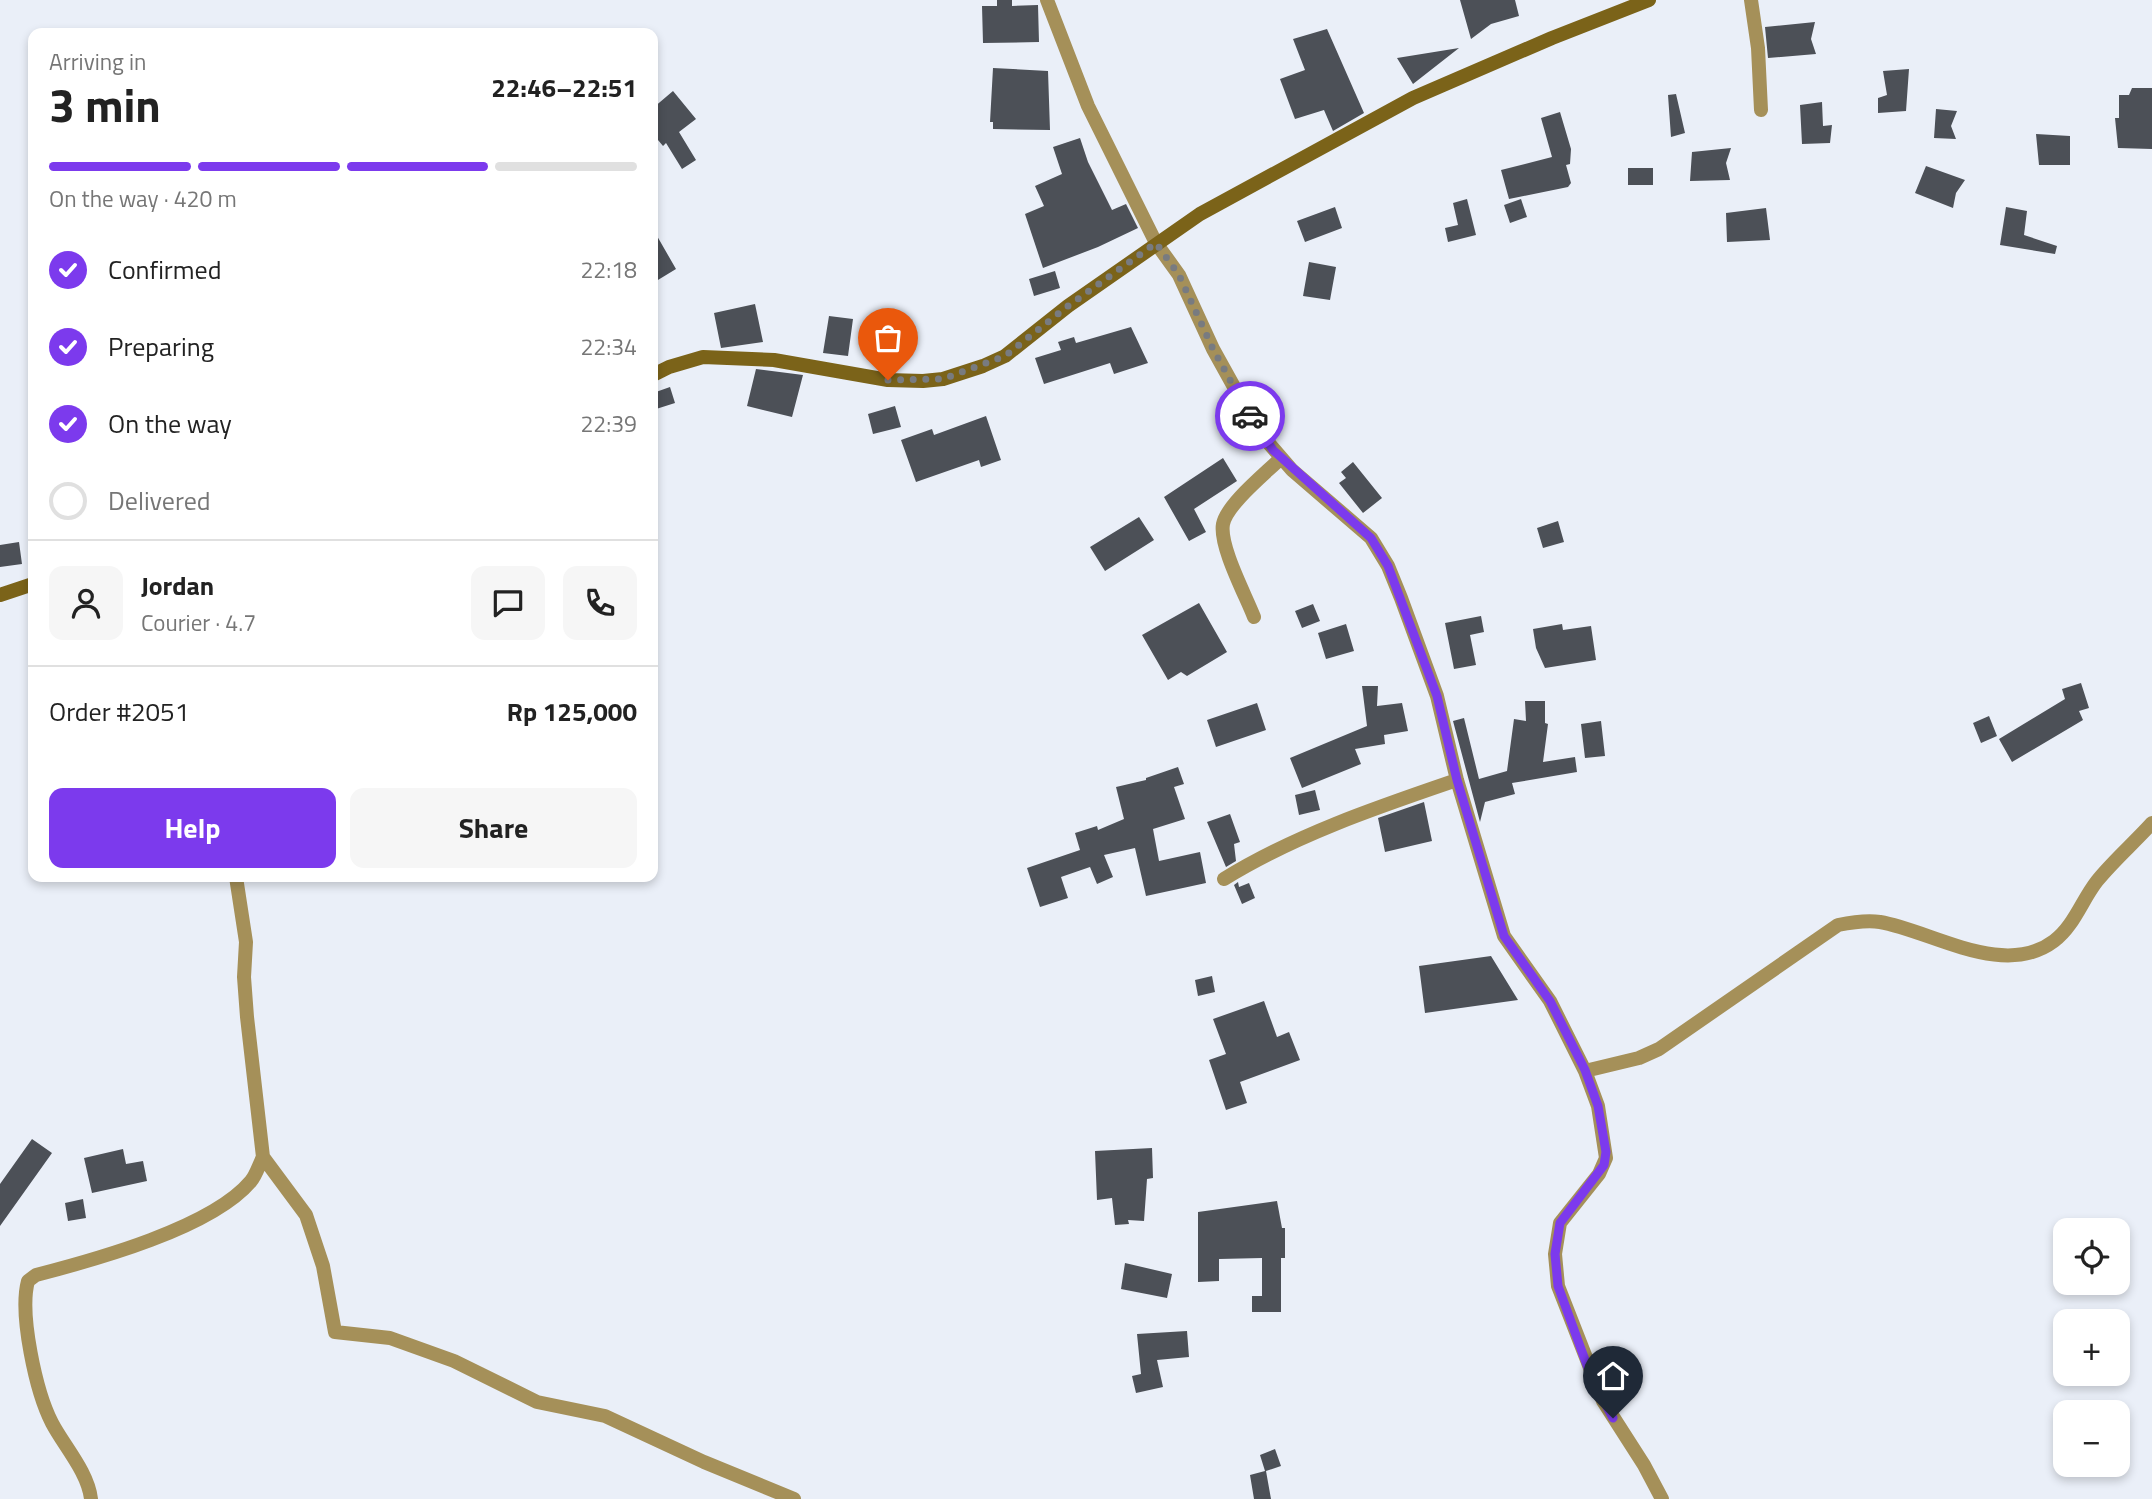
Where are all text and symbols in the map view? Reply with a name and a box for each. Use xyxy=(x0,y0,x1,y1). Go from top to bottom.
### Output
text: Arriving in xyxy=(49,44,146,79)
text: 22:46–22:51 xyxy=(491,68,637,107)
text: 3 min xyxy=(49,70,161,140)
text: On the way · 420 m xyxy=(49,181,237,216)
text: Confirmed xyxy=(108,250,222,289)
icon: check xyxy=(49,251,87,289)
text: 22:18 xyxy=(580,252,637,287)
pin xyxy=(858,308,918,380)
icon: bag xyxy=(869,319,907,357)
text: Preparing xyxy=(108,327,214,366)
icon: check xyxy=(49,328,87,366)
text: 22:34 xyxy=(580,329,637,364)
courier xyxy=(1215,381,1285,451)
icon: car xyxy=(1231,397,1269,435)
text: On the way xyxy=(108,404,232,443)
icon: check xyxy=(49,405,87,443)
text: 22:39 xyxy=(580,406,637,441)
text: Delivered xyxy=(108,481,211,520)
button: person xyxy=(49,566,123,640)
text: Jordan xyxy=(141,566,214,605)
button: chat xyxy=(471,566,545,640)
button: phone xyxy=(563,566,637,640)
text: Courier · 4.7 xyxy=(141,605,256,640)
text: Order #2051 xyxy=(49,692,189,731)
text: Rp 125,000 xyxy=(507,692,637,731)
button: Help xyxy=(49,788,336,868)
button: Share xyxy=(350,788,637,868)
map controls xyxy=(2053,1218,2130,1477)
button: locate xyxy=(2053,1218,2130,1295)
button: + xyxy=(2053,1309,2130,1386)
pin xyxy=(1583,1346,1643,1418)
icon: home xyxy=(1594,1357,1632,1395)
button: − xyxy=(2053,1400,2130,1477)

